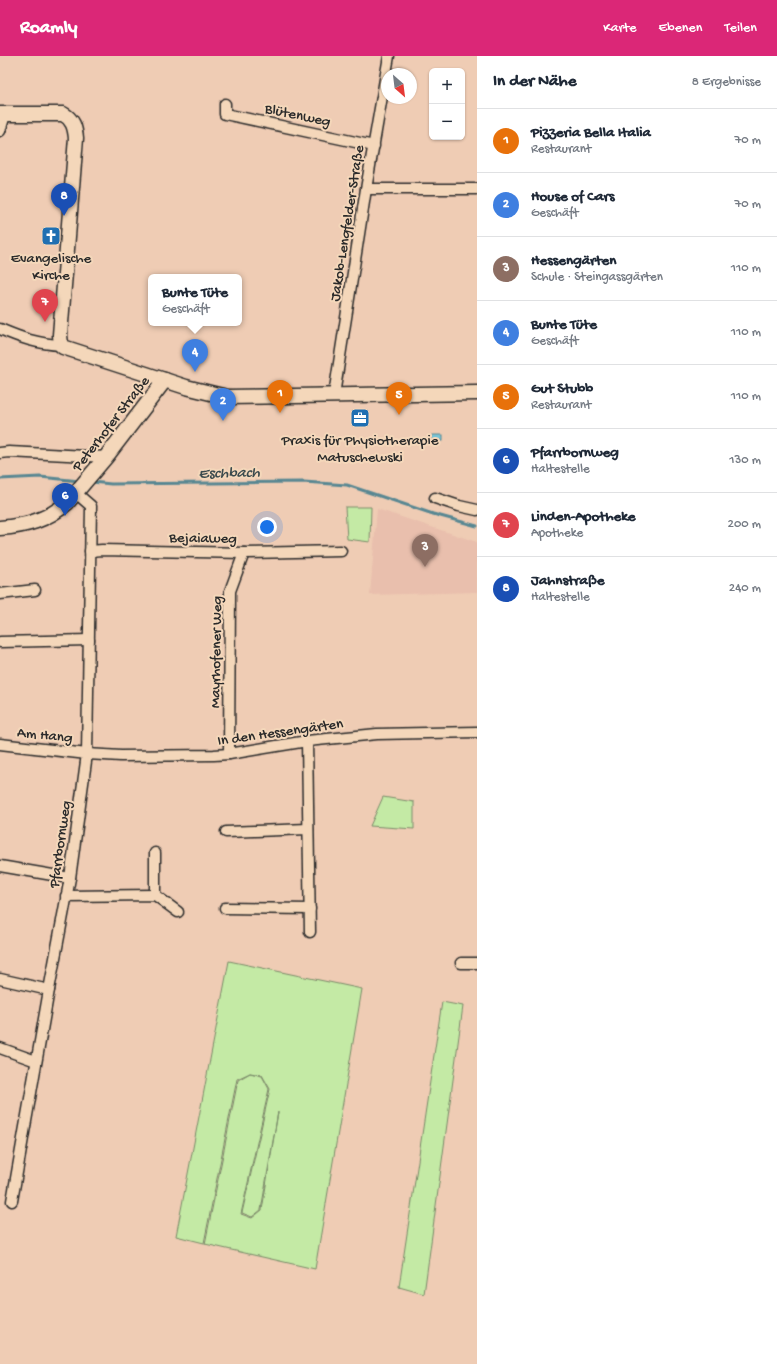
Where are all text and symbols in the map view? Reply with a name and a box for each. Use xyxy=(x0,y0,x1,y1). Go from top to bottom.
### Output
text: Roamly xyxy=(20,17,77,40)
text: Karte xyxy=(603,20,637,37)
text: Ebenen xyxy=(659,20,702,37)
text: Teilen xyxy=(724,20,757,37)
north arrow xyxy=(381,68,417,104)
map controls xyxy=(429,68,465,140)
button: + xyxy=(429,68,465,104)
text: In der Nähe xyxy=(493,72,576,92)
text: 8 Ergebnisse xyxy=(692,75,761,90)
street label: Blütenweg xyxy=(262,100,332,132)
button: − xyxy=(429,104,465,140)
text: Pizzeria Bella Italia xyxy=(531,124,651,142)
text: 1 xyxy=(503,133,509,148)
text: 70 m xyxy=(735,133,761,148)
text: Restaurant xyxy=(531,142,591,157)
street label: Jakob-Lengfelder-Straße xyxy=(327,144,369,303)
pin: 8 xyxy=(51,183,77,216)
text: House of Cars xyxy=(531,188,614,206)
text: 2 xyxy=(503,197,509,212)
text: 70 m xyxy=(735,197,761,212)
text: Geschäft xyxy=(531,206,579,221)
church icon: Evangelische Kirche xyxy=(40,225,62,247)
place label: Evangelische Kirche xyxy=(11,250,92,285)
text: Hessengärten xyxy=(531,252,616,270)
text: 3 xyxy=(503,261,509,276)
text: 110 m xyxy=(731,261,761,276)
text: Schule · Steingassgärten xyxy=(531,270,663,285)
popup xyxy=(148,274,242,326)
text: Bunte Tüte xyxy=(162,284,228,302)
pin: 7 xyxy=(32,289,58,322)
text: Geschäft xyxy=(162,302,210,317)
text: Bunte Tüte xyxy=(531,316,597,334)
text: 4 xyxy=(503,325,509,340)
text: 110 m xyxy=(731,325,761,340)
text: Geschäft xyxy=(531,334,579,349)
pin: 4 xyxy=(182,339,208,372)
street label: Peterhofer Straße xyxy=(68,373,154,476)
pin: 1 xyxy=(267,380,293,413)
text: Gut Stubb xyxy=(531,380,593,398)
pin: 5 xyxy=(386,382,412,415)
pin: 2 xyxy=(210,388,236,421)
text: 5 xyxy=(503,389,509,404)
text: 110 m xyxy=(731,389,761,404)
text: Restaurant xyxy=(531,398,591,413)
office icon: Praxis für Physiotherapie Matuschewski xyxy=(349,407,371,429)
place label: Praxis für Physiotherapie Matuschewski xyxy=(281,432,439,467)
text: Pfarrbornweg xyxy=(531,444,619,462)
text: 6 xyxy=(503,453,509,468)
text: 130 m xyxy=(729,453,761,468)
text: Haltestelle xyxy=(531,462,590,477)
water label: Eschbach xyxy=(198,464,260,485)
pin: 6 xyxy=(52,483,78,516)
text: Linden-Apotheke xyxy=(531,508,636,526)
your location xyxy=(257,517,277,537)
text: 7 xyxy=(503,517,509,532)
text: 200 m xyxy=(728,517,761,532)
text: Apotheke xyxy=(531,526,583,541)
street label: Bejaiaweg xyxy=(168,529,237,549)
pin: 3 xyxy=(412,534,438,567)
text: Jahnstraße xyxy=(531,572,605,590)
text: 8 xyxy=(502,581,510,596)
text: 240 m xyxy=(729,581,761,596)
text: Haltestelle xyxy=(531,590,590,605)
street label: Mayrhofener Weg xyxy=(207,596,227,708)
street label: In den Hessengärten xyxy=(216,715,344,751)
street label: Am Hang xyxy=(16,724,73,748)
street label: Pfarrbornweg xyxy=(46,800,76,890)

